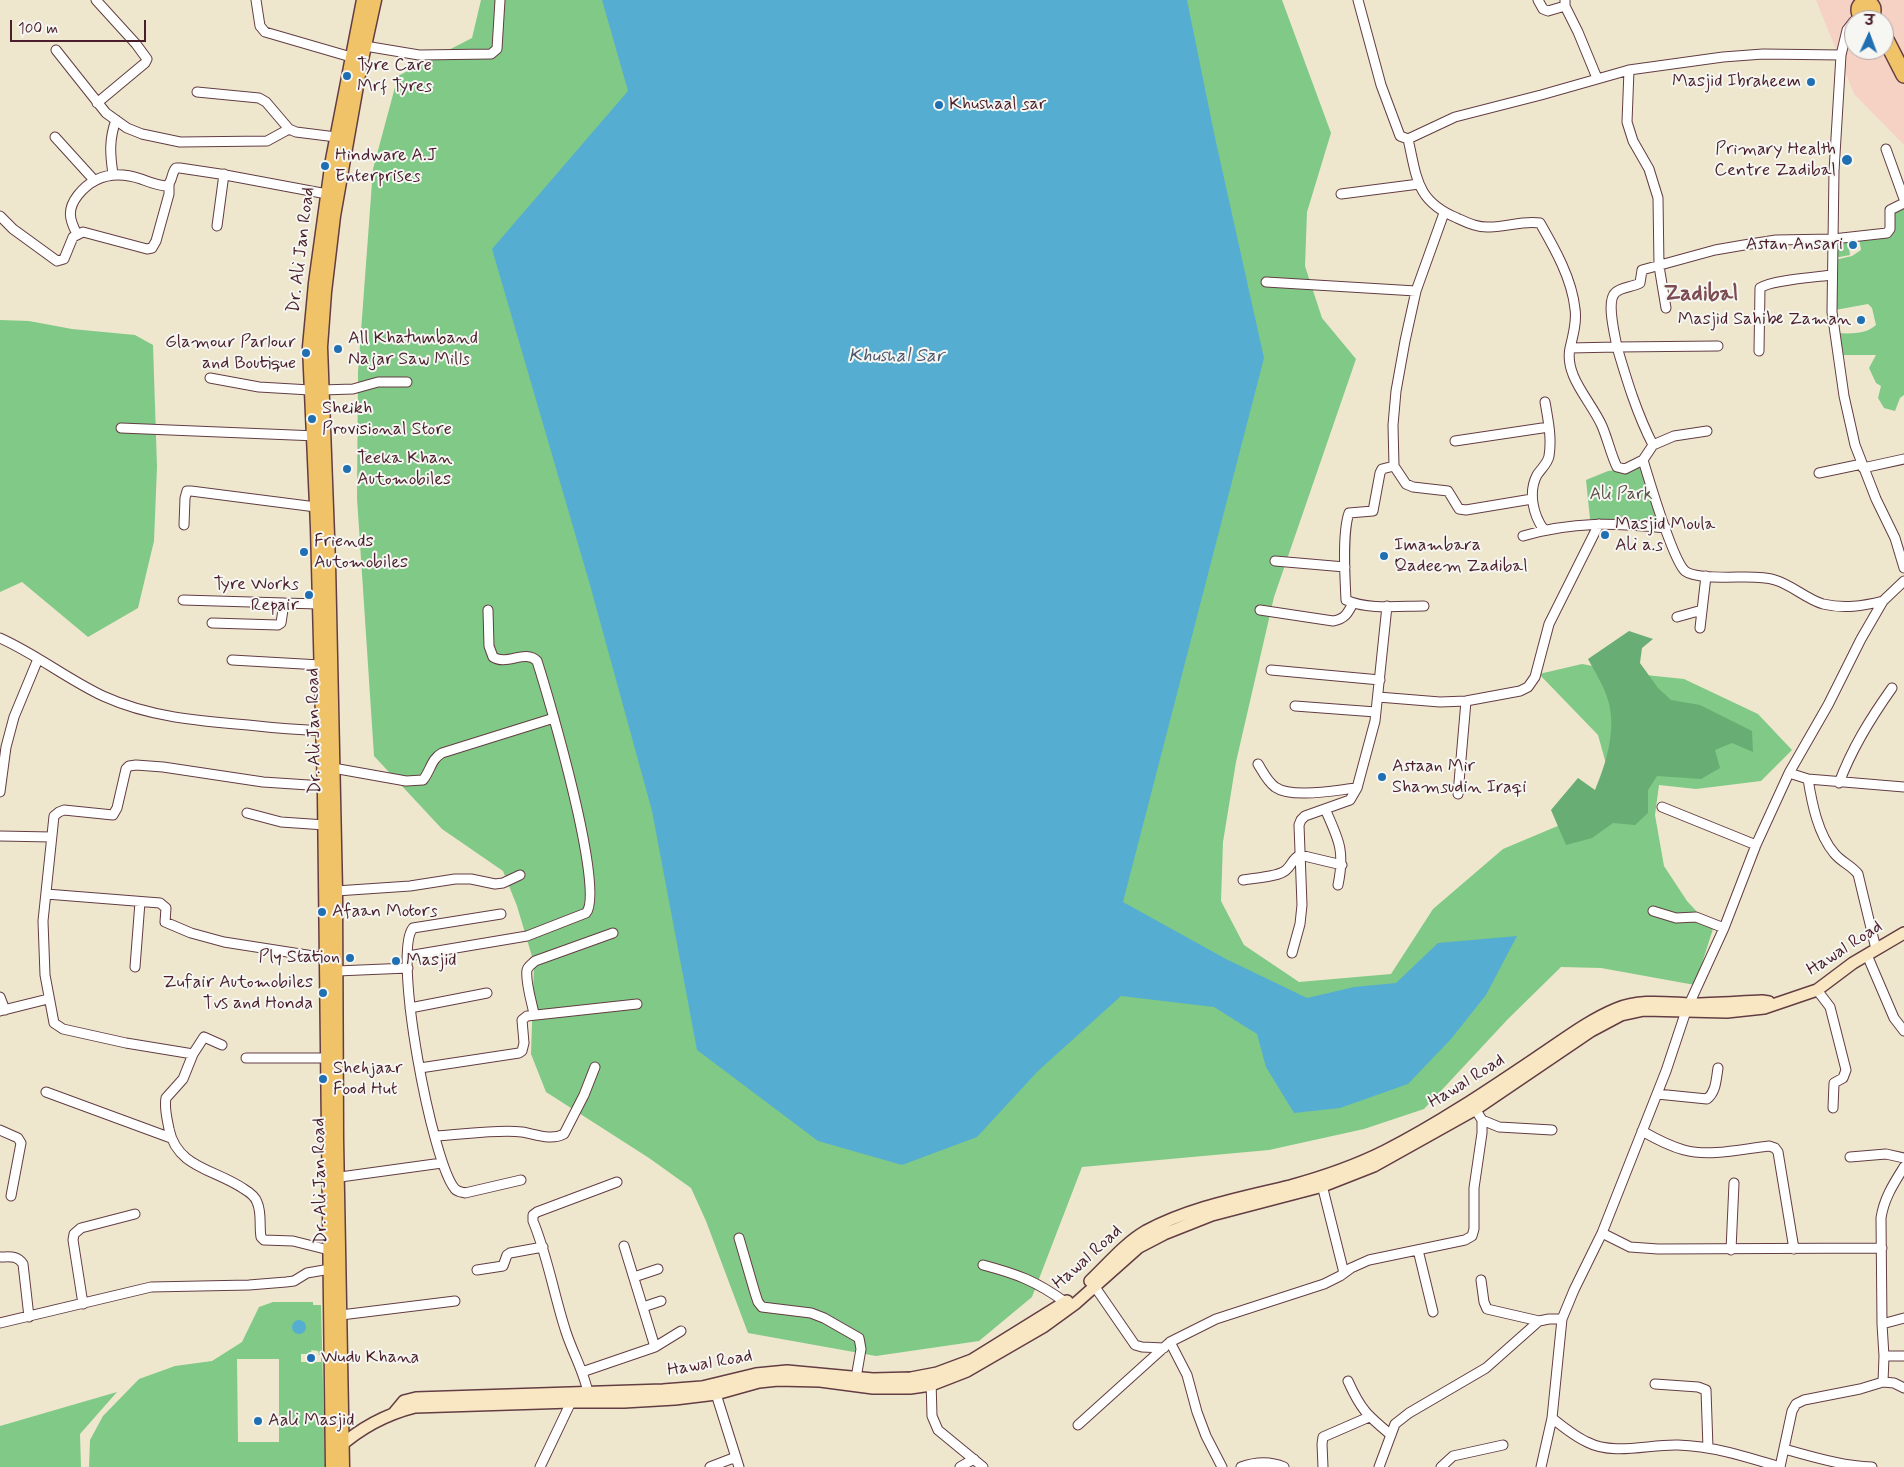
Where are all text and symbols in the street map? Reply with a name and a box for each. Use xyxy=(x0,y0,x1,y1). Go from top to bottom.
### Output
scale bar xyxy=(12,10,149,42)
north arrow xyxy=(1844,10,1894,60)
text: उ xyxy=(1865,12,1874,30)
text: 100 m xyxy=(18,19,58,39)
place label: Tyre Care Mrf Tyres xyxy=(357,55,432,98)
marker: Tyre Care Mrf Tyres xyxy=(341,70,353,82)
place label: Masjid Ibraheem xyxy=(1672,71,1801,93)
marker: Masjid Ibraheem xyxy=(1805,76,1817,88)
place label: Khushaal sar xyxy=(949,94,1046,116)
marker: Khushaal sar xyxy=(933,99,945,111)
place label: Primary Health Centre Zadibal xyxy=(1714,139,1836,182)
place label: Hindware A.J Enterprises xyxy=(335,145,437,188)
marker: Primary Health Centre Zadibal xyxy=(1840,153,1854,167)
marker: Hindware A.J Enterprises xyxy=(319,160,331,172)
street label: Dr. Ali Jan Road xyxy=(284,186,320,314)
place label: Astan Ansari xyxy=(1746,234,1843,256)
marker: Astan Ansari xyxy=(1847,239,1859,251)
district label: Zadibal xyxy=(1664,282,1738,308)
place label: Masjid Sahibe Zaman xyxy=(1678,309,1851,331)
marker: Masjid Sahibe Zaman xyxy=(1855,314,1867,326)
place label: All Khatumband Najar Saw Mills xyxy=(348,328,478,370)
place label: Glamour Parlour and Boutique xyxy=(165,332,296,374)
marker: All Khatumband Najar Saw Mills xyxy=(332,343,344,355)
water label: Khushal Sar xyxy=(848,346,944,368)
marker: Glamour Parlour and Boutique xyxy=(300,347,312,359)
place label: Sheikh Provisional Store xyxy=(322,398,452,440)
marker: Sheikh Provisional Store xyxy=(306,413,318,425)
place label: Teeka Khan Automobiles xyxy=(357,448,452,490)
marker: Teeka Khan Automobiles xyxy=(341,463,353,475)
park label: Ali Park xyxy=(1590,484,1652,506)
place label: Masjid Moula Ali a.s xyxy=(1615,514,1715,556)
marker: Masjid Moula Ali a.s xyxy=(1599,529,1611,541)
place label: Friends Automobiles xyxy=(314,531,408,574)
place label: Imambara Qadeem Zadibal xyxy=(1394,535,1528,578)
marker: Friends Automobiles xyxy=(298,546,310,558)
marker: Imambara Qadeem Zadibal xyxy=(1378,550,1390,562)
place label: Tyre Works Repair xyxy=(214,574,299,616)
marker: Tyre Works Repair xyxy=(303,589,315,601)
street label: Dr. Ali Jan Road xyxy=(303,668,327,794)
place label: Astaan Mir Shamsudin Iraqi xyxy=(1392,756,1526,799)
marker: Astaan Mir Shamsudin Iraqi xyxy=(1376,771,1388,783)
place label: Afaan Motors xyxy=(332,901,438,923)
marker: Afaan Motors xyxy=(316,906,328,918)
street label: Hawal Road xyxy=(1803,917,1887,981)
place label: Ply Station xyxy=(258,947,340,969)
place label: Masjid xyxy=(406,950,457,972)
marker: Ply Station xyxy=(344,952,356,964)
marker: Masjid xyxy=(390,955,402,967)
place label: Zufair Automobiles Tvs and Honda xyxy=(163,972,313,1014)
marker: Zufair Automobiles Tvs and Honda xyxy=(317,987,329,999)
street label: Hawal Road xyxy=(1425,1050,1509,1114)
place label: Shehjaar Food Hut xyxy=(333,1058,402,1100)
marker: Shehjaar Food Hut xyxy=(317,1073,329,1085)
street label: Dr. Ali Jan Road xyxy=(309,1118,333,1244)
street label: Hawal Road xyxy=(1049,1221,1127,1295)
street label: Hawal Road xyxy=(666,1346,754,1382)
place label: Wudu Khana xyxy=(321,1347,419,1369)
marker: Wudu Khana xyxy=(305,1352,317,1364)
place label: Aali Masjid xyxy=(268,1410,355,1432)
marker: Aali Masjid xyxy=(252,1415,264,1427)

